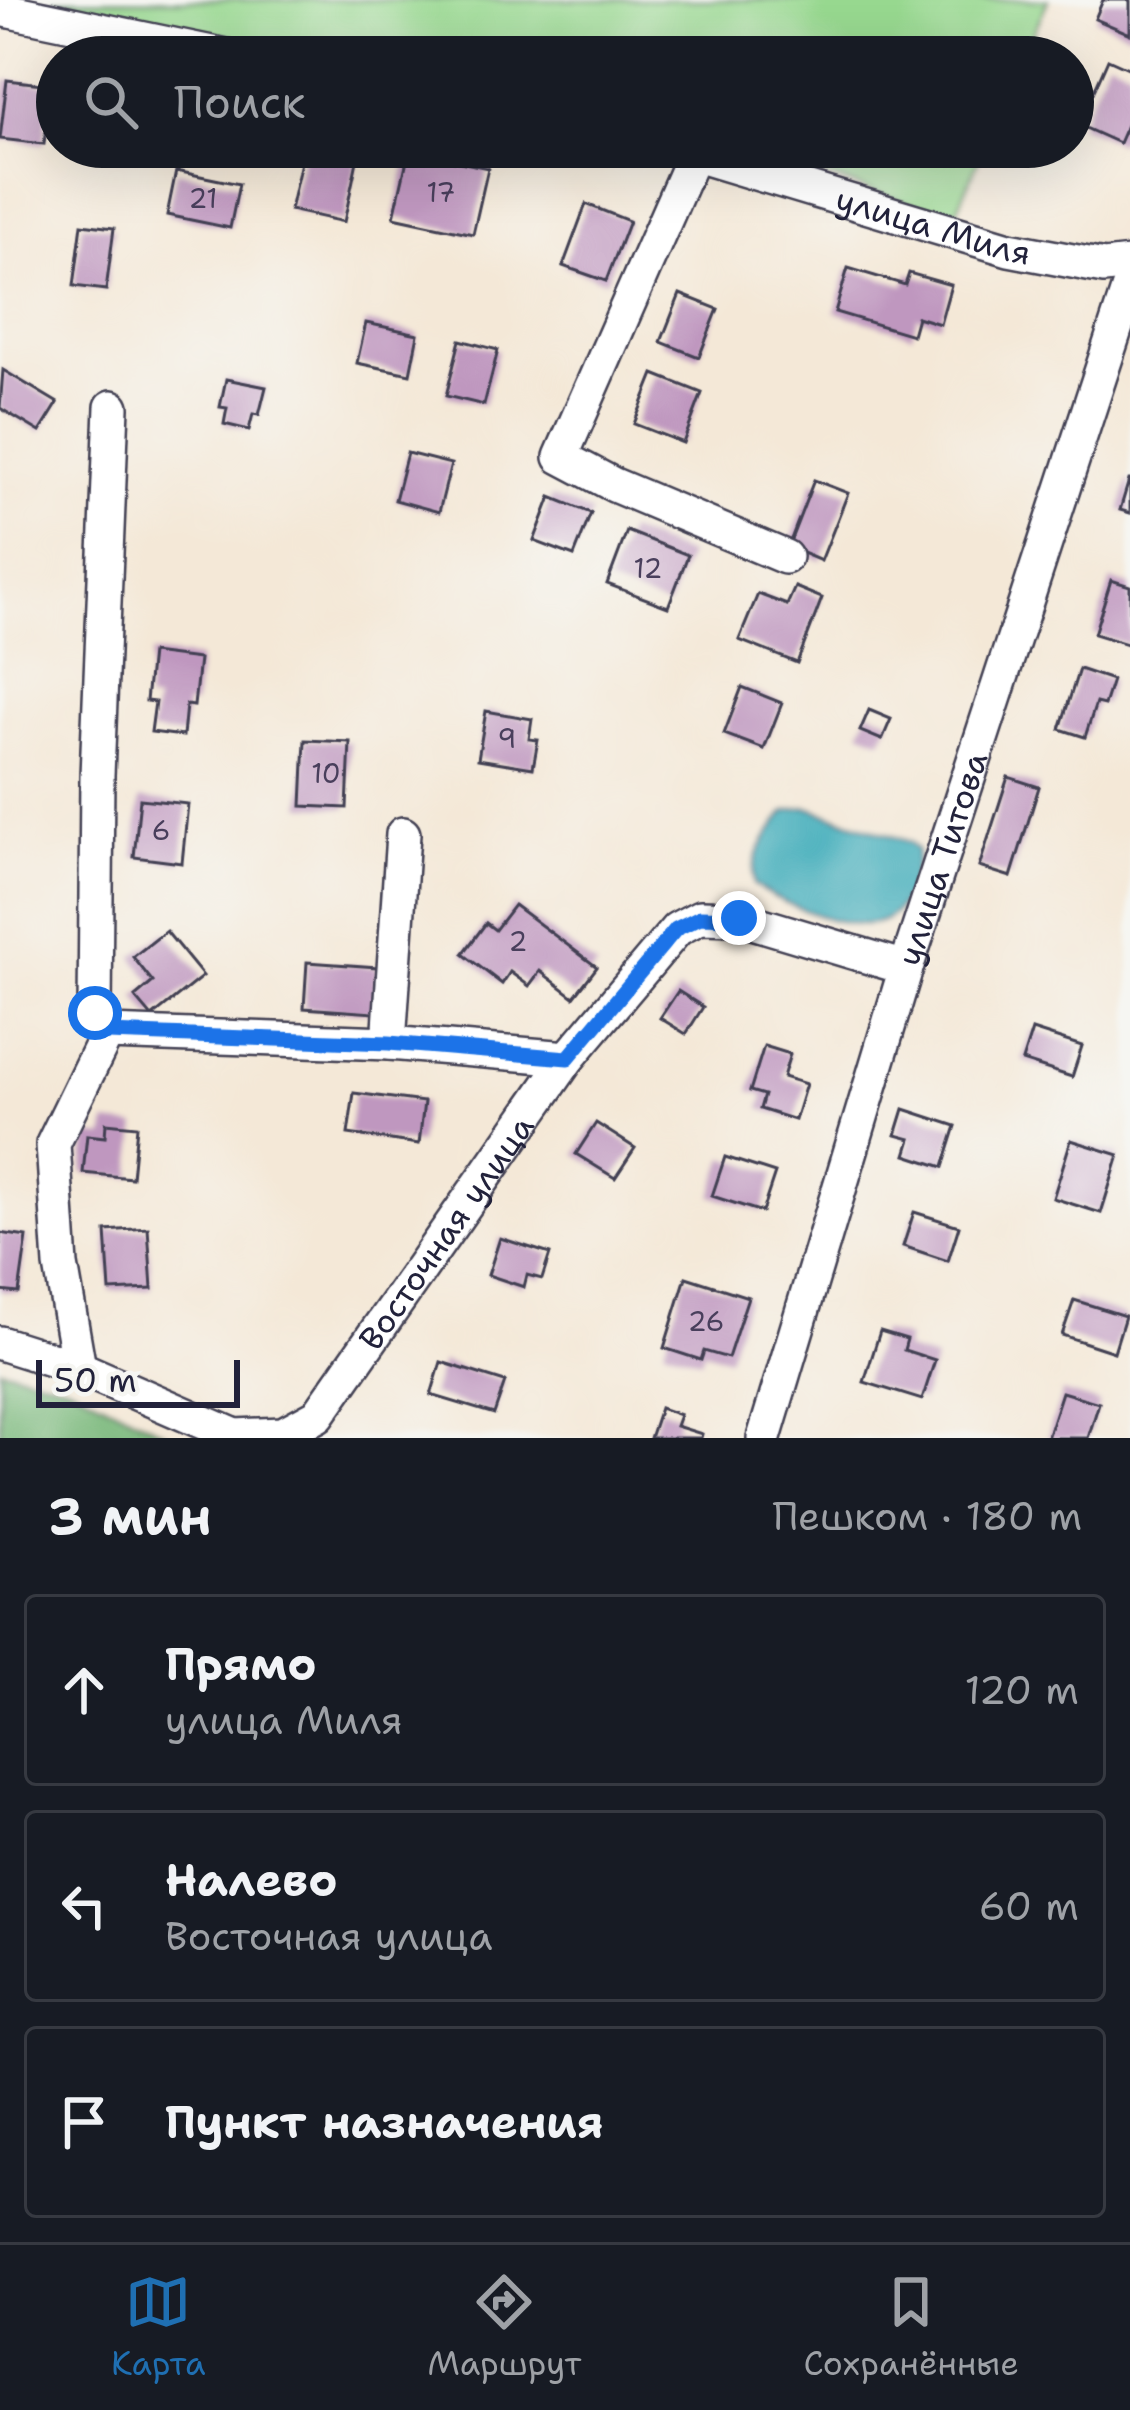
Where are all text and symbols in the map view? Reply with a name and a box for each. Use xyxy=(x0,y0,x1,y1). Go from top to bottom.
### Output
search box xyxy=(36,36,1094,168)
icon: search xyxy=(78,69,144,135)
text: Поиск xyxy=(174,72,305,132)
house number: 17 xyxy=(427,174,455,211)
street label: улица Миля xyxy=(830,176,1034,276)
house number: 21 xyxy=(189,180,217,217)
house number: 12 xyxy=(634,550,662,587)
house number: 9 xyxy=(498,720,516,757)
street label: улица Титова xyxy=(886,746,998,971)
house number: 10 xyxy=(311,755,341,792)
house number: 6 xyxy=(152,812,170,849)
route end xyxy=(712,891,766,945)
house number: 2 xyxy=(509,923,527,960)
route start xyxy=(68,986,122,1040)
street label: Восточная улица xyxy=(348,1106,544,1359)
house number: 26 xyxy=(688,1303,724,1340)
scale bar xyxy=(36,1354,240,1407)
text: 50 m xyxy=(54,1358,137,1403)
text: 3 мин xyxy=(48,1482,212,1550)
text: Пешком · 180 m xyxy=(772,1490,1082,1542)
text: Прямо xyxy=(165,1634,316,1694)
icon: ahead xyxy=(51,1657,117,1723)
text: 120 m xyxy=(964,1664,1079,1716)
text: улица Миля xyxy=(165,1694,403,1746)
text: Налево xyxy=(165,1850,338,1910)
icon: left xyxy=(51,1873,117,1939)
text: 60 m xyxy=(979,1880,1079,1932)
text: Восточная улица xyxy=(165,1910,492,1962)
icon: arrive xyxy=(51,2089,117,2155)
text: Пункт назначения xyxy=(165,2092,604,2152)
tab: Карта xyxy=(111,2269,205,2386)
tab: Маршрут xyxy=(427,2269,581,2386)
tab: Сохранённые xyxy=(803,2269,1019,2386)

